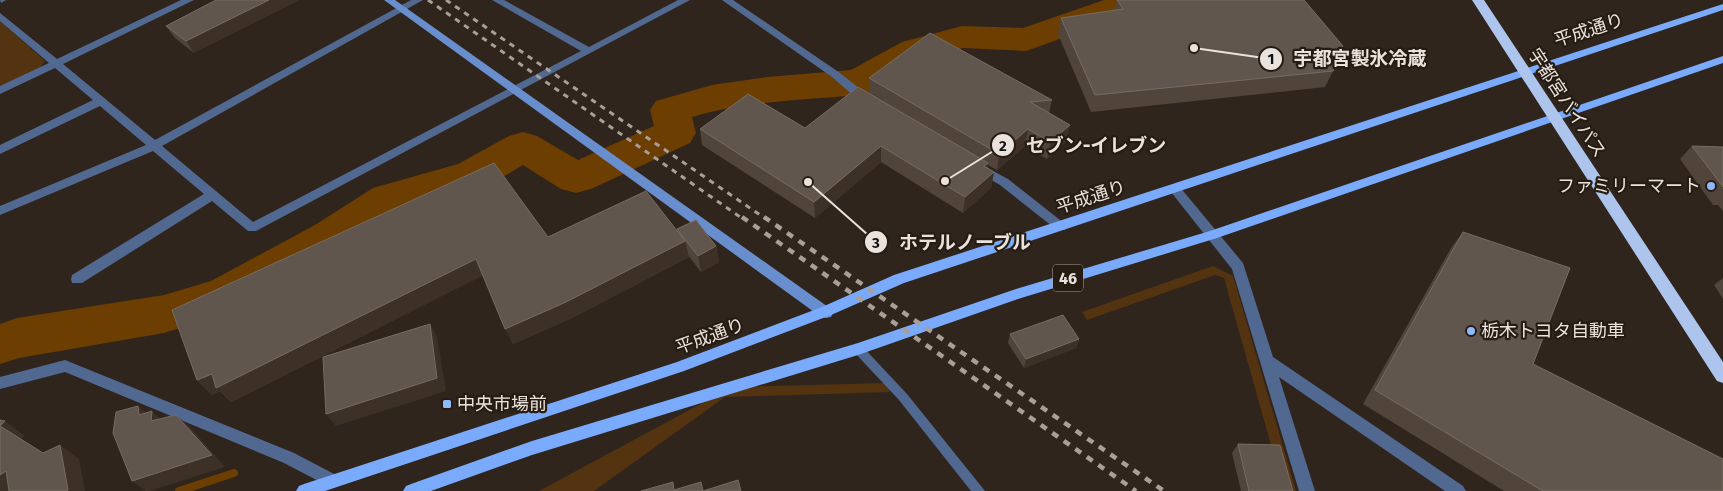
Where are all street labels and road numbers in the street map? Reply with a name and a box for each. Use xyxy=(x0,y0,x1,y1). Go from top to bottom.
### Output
street label: 平成通り xyxy=(1551,8,1627,52)
street label: 宇都宮バイパス xyxy=(1524,44,1610,162)
street label: 平成通り xyxy=(1053,175,1129,219)
road number: 46 xyxy=(1053,264,1083,292)
street label: 平成通り xyxy=(672,313,748,359)

